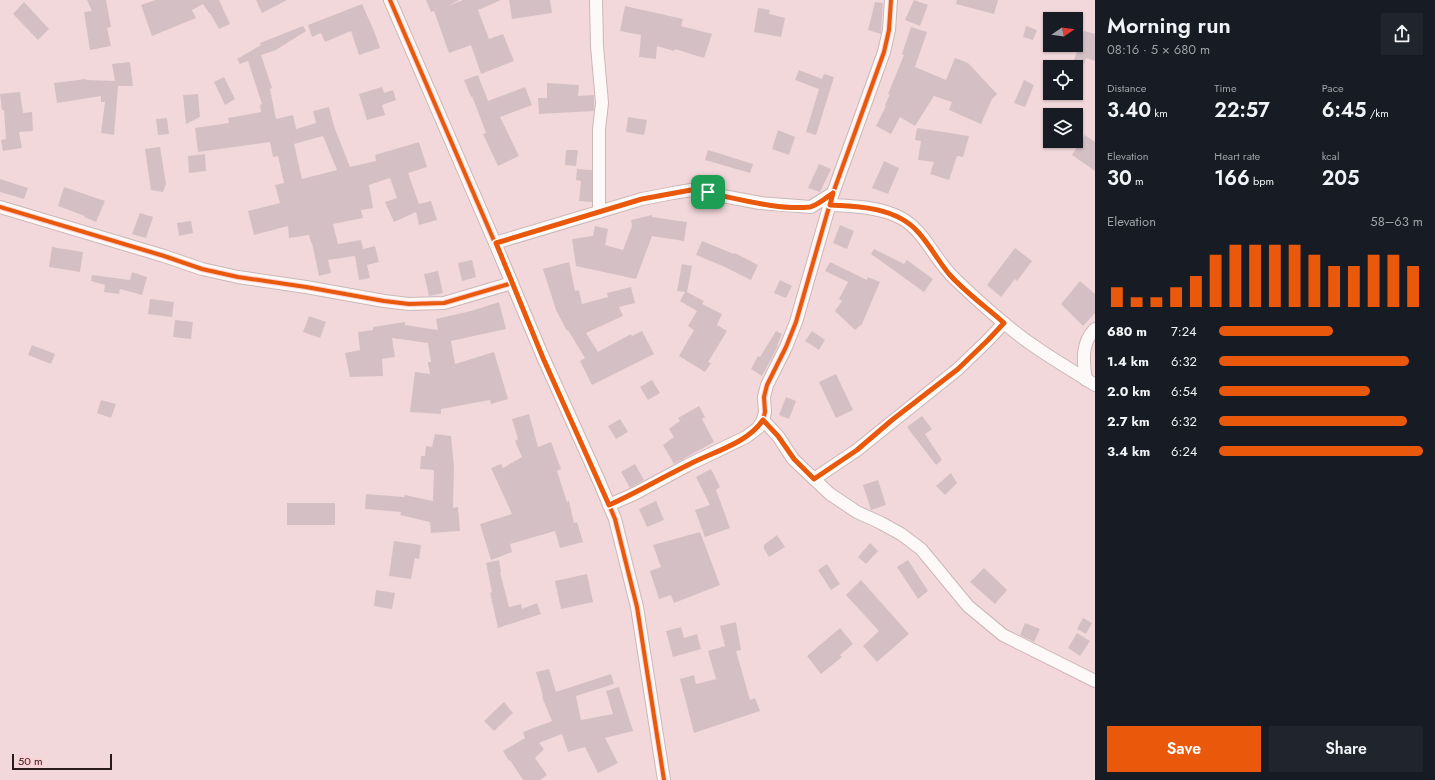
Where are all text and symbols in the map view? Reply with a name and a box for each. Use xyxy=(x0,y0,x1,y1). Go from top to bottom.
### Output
text: Morning run xyxy=(1107,9,1231,41)
north arrow xyxy=(1043,12,1083,52)
map controls xyxy=(1043,12,1083,148)
button: share xyxy=(1381,13,1423,55)
text: 08:16 · 5 × 680 m xyxy=(1107,40,1210,59)
button: locate xyxy=(1043,60,1083,100)
text: Distance xyxy=(1107,80,1146,96)
text: Time xyxy=(1214,80,1237,96)
text: Pace xyxy=(1322,80,1344,96)
text: 3.40 xyxy=(1107,96,1151,125)
text: 22:57 xyxy=(1214,96,1270,125)
text: 6:45 xyxy=(1322,96,1366,125)
text: km xyxy=(1151,105,1168,121)
text: /km xyxy=(1366,105,1389,121)
button: layers xyxy=(1043,108,1083,148)
text: Elevation xyxy=(1107,148,1149,164)
text: Heart rate xyxy=(1214,148,1260,164)
text: kcal xyxy=(1322,148,1339,164)
text: 30 xyxy=(1107,164,1132,193)
text: 166 xyxy=(1214,164,1250,193)
text: 205 xyxy=(1322,164,1360,193)
text: m xyxy=(1132,173,1144,189)
text: bpm xyxy=(1250,173,1274,189)
pin xyxy=(691,175,725,209)
icon: arrive xyxy=(697,181,719,203)
text: Elevation xyxy=(1107,212,1156,231)
text: 58–63 m xyxy=(1370,212,1423,231)
text: 680 m xyxy=(1107,322,1147,341)
text: 7:24 xyxy=(1171,322,1197,341)
text: 1.4 km xyxy=(1107,352,1149,371)
text: 6:32 xyxy=(1171,352,1197,371)
text: 2.0 km xyxy=(1107,382,1150,401)
text: 6:54 xyxy=(1171,382,1197,401)
text: 2.7 km xyxy=(1107,412,1150,431)
text: 6:32 xyxy=(1171,412,1197,431)
text: 3.4 km xyxy=(1107,442,1150,461)
text: 6:24 xyxy=(1171,442,1197,461)
button: Save xyxy=(1107,726,1261,772)
button: Share xyxy=(1269,726,1423,772)
scale bar xyxy=(12,752,112,771)
text: 50 m xyxy=(18,753,43,769)

